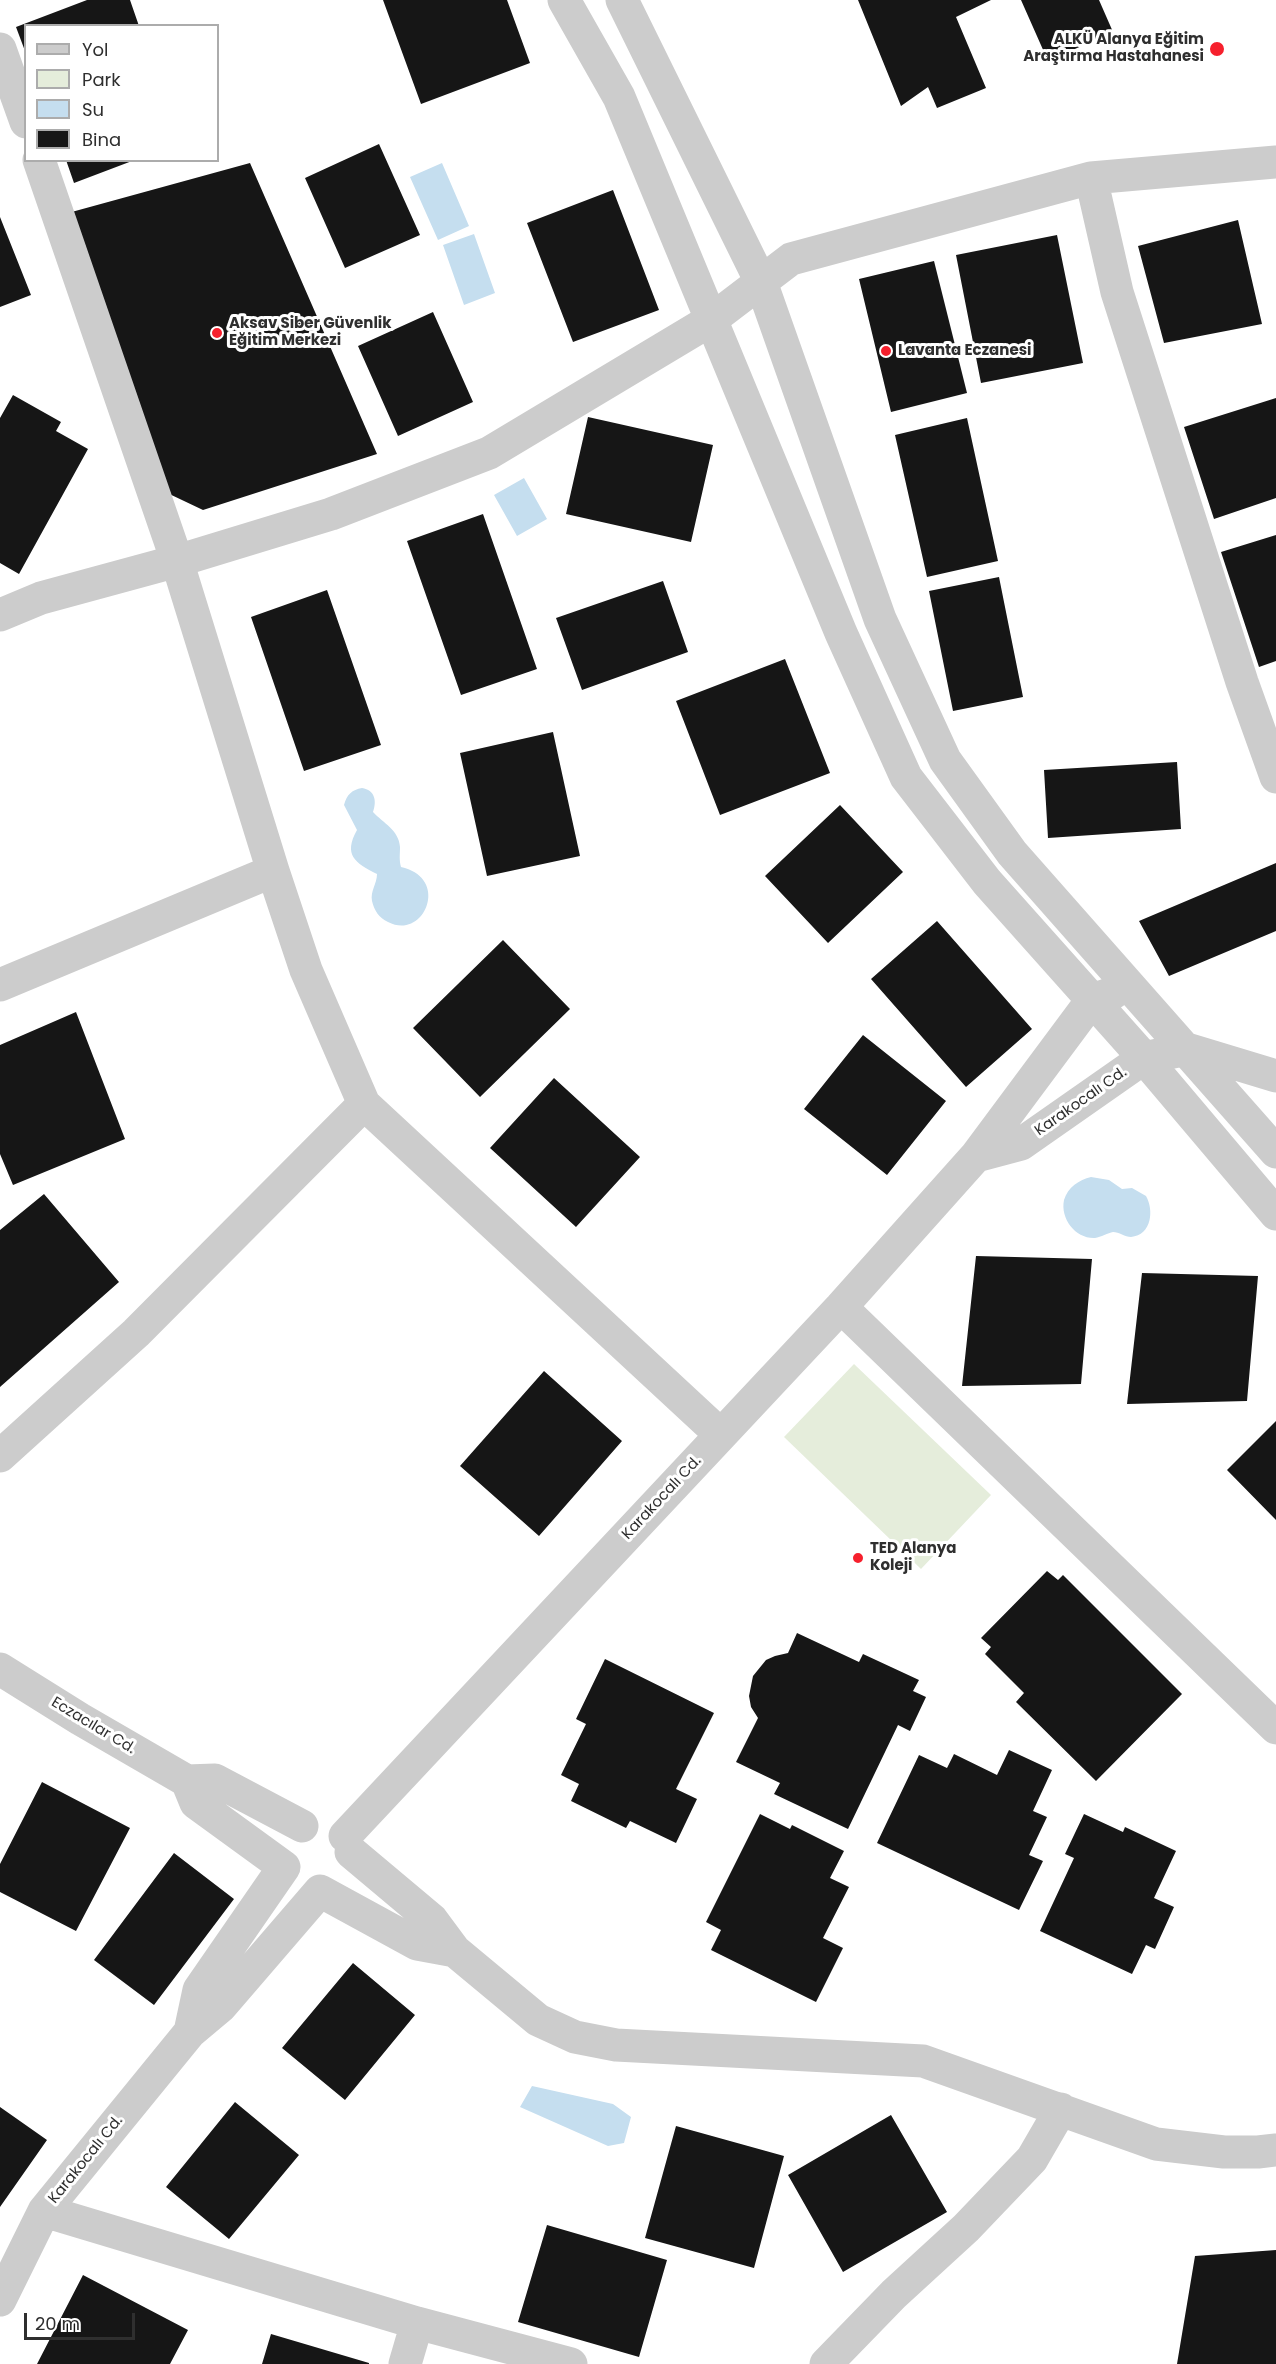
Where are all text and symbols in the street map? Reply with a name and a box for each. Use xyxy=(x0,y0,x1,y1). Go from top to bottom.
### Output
legend xyxy=(24,24,219,162)
place label: ALKÜ Alanya Eğitim Araştırma Hastahanesi xyxy=(1023,31,1204,66)
text: Yol xyxy=(82,37,108,62)
marker: ALKÜ Alanya Eğitim Araştırma Hastahanesi xyxy=(1208,40,1226,58)
text: Park xyxy=(82,67,121,92)
text: Su xyxy=(82,97,104,122)
text: Bina xyxy=(82,127,121,152)
place label: Aksav Siber Güvenlik Eğitim Merkezi xyxy=(229,315,392,350)
marker: Aksav Siber Güvenlik Eğitim Merkezi xyxy=(210,326,224,340)
place label: Lavanta Eczanesi xyxy=(898,342,1031,360)
marker: Lavanta Eczanesi xyxy=(879,344,893,358)
street label: Karakocalı Cd. xyxy=(1032,1064,1130,1140)
street label: Karakocalı Cd. xyxy=(619,1452,705,1544)
place label: TED Alanya Koleji xyxy=(870,1540,957,1575)
marker: TED Alanya Koleji xyxy=(851,1551,865,1565)
street label: Eczacılar Cd. xyxy=(48,1694,138,1758)
street label: Karakocalı Cd. xyxy=(45,2112,127,2208)
scale bar xyxy=(27,2301,138,2339)
text: 20 m xyxy=(35,2311,80,2336)

